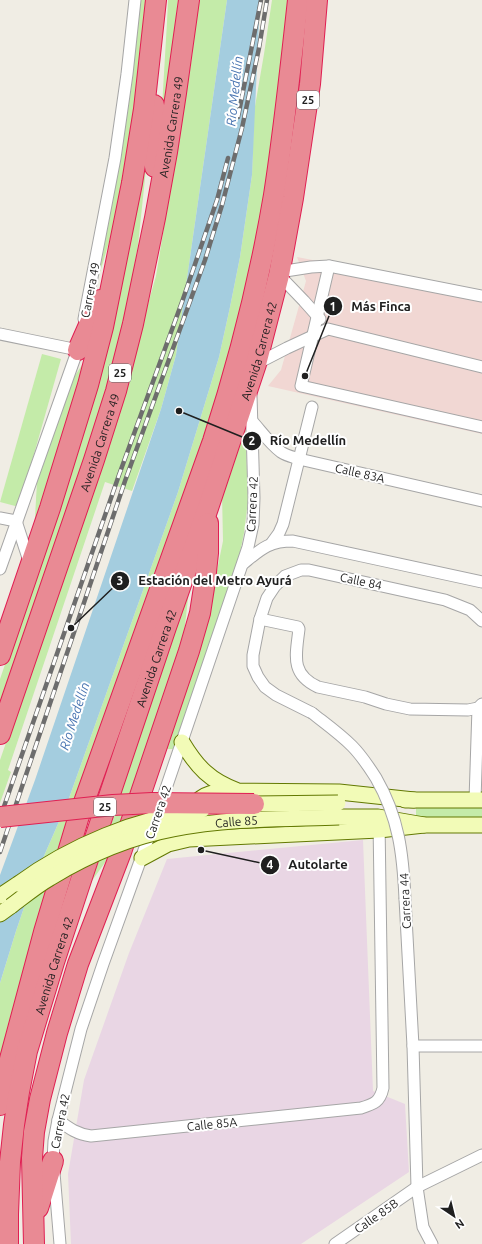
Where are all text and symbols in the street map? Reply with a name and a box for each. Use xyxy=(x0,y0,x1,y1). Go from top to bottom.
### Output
water label: Río Medellín xyxy=(223,55,245,127)
street label: Avenida Carrera 49 xyxy=(156,75,185,178)
road number: 25 xyxy=(297,91,319,109)
street label: Carrera 49 xyxy=(78,261,102,319)
callout: Más Finca xyxy=(323,294,419,319)
text: Más Finca xyxy=(351,299,411,313)
street label: Avenida Carrera 42 xyxy=(238,300,278,402)
text: 1 xyxy=(330,300,336,313)
road number: 25 xyxy=(109,364,131,382)
street label: Avenida Carrera 49 xyxy=(77,392,121,493)
callout: Río Medellín xyxy=(242,428,354,453)
text: Río Medellín xyxy=(270,433,346,447)
text: 2 xyxy=(249,434,256,447)
street label: Calle 83A xyxy=(334,461,386,485)
street label: Carrera 42 xyxy=(244,476,260,532)
callout: Estación del Metro Ayurá xyxy=(110,568,300,593)
street label: Calle 84 xyxy=(339,570,383,592)
text: Estación del Metro Ayurá xyxy=(138,573,292,587)
text: 3 xyxy=(117,574,123,587)
street label: Avenida Carrera 42 xyxy=(133,607,178,708)
water label: Río Medellín xyxy=(56,680,92,752)
street label: Carrera 42 xyxy=(143,783,173,841)
road number: 25 xyxy=(94,798,116,816)
street label: Calle 85 xyxy=(214,813,258,829)
callout: Autolarte xyxy=(260,852,355,877)
text: Autolarte xyxy=(288,857,348,871)
text: 4 xyxy=(267,858,274,871)
street label: Carrera 44 xyxy=(397,872,413,929)
street label: Avenida Carrera 42 xyxy=(32,915,75,1016)
street label: Carrera 42 xyxy=(48,1092,72,1150)
street label: Calle 85A xyxy=(186,1115,238,1133)
street label: Calle 85B xyxy=(352,1196,400,1236)
north arrow xyxy=(434,1196,474,1236)
text: N xyxy=(453,1217,467,1231)

